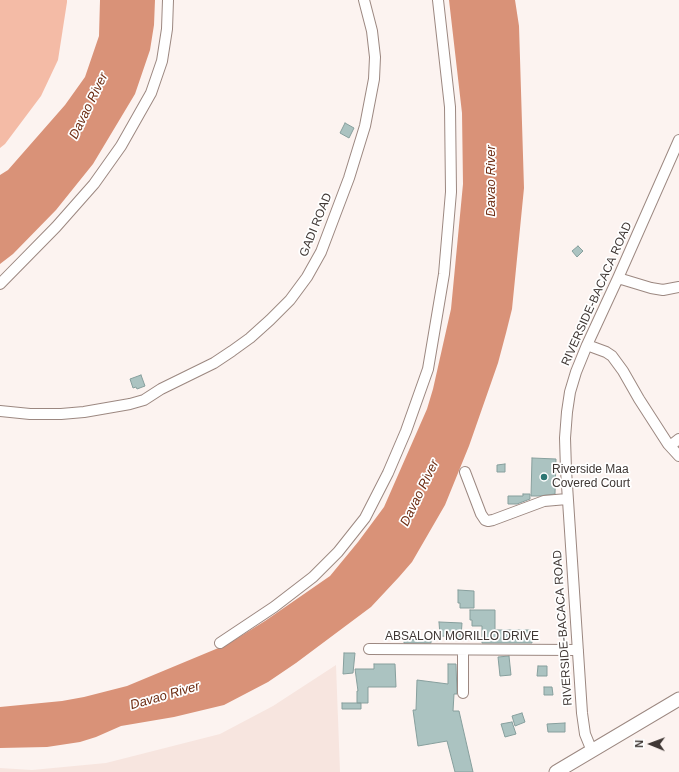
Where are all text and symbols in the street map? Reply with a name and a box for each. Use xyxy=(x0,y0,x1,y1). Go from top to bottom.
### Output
water label: Davao River xyxy=(66,70,112,142)
water label: Davao River xyxy=(483,145,499,217)
street label: GADI ROAD xyxy=(297,191,335,259)
street label: RIVERSIDE-BACACA ROAD xyxy=(559,220,635,368)
water label: Davao River xyxy=(397,457,443,529)
place label: Riverside Maa Covered Court xyxy=(552,463,630,491)
marker: Riverside Maa Covered Court xyxy=(539,472,549,482)
street label: RIVERSIDE-BACACA ROAD xyxy=(550,550,576,706)
street label: ABSALON MORILLO DRIVE xyxy=(385,630,539,644)
water label: Davao River xyxy=(128,679,202,713)
north arrow xyxy=(631,724,671,764)
text: N xyxy=(633,740,645,748)

